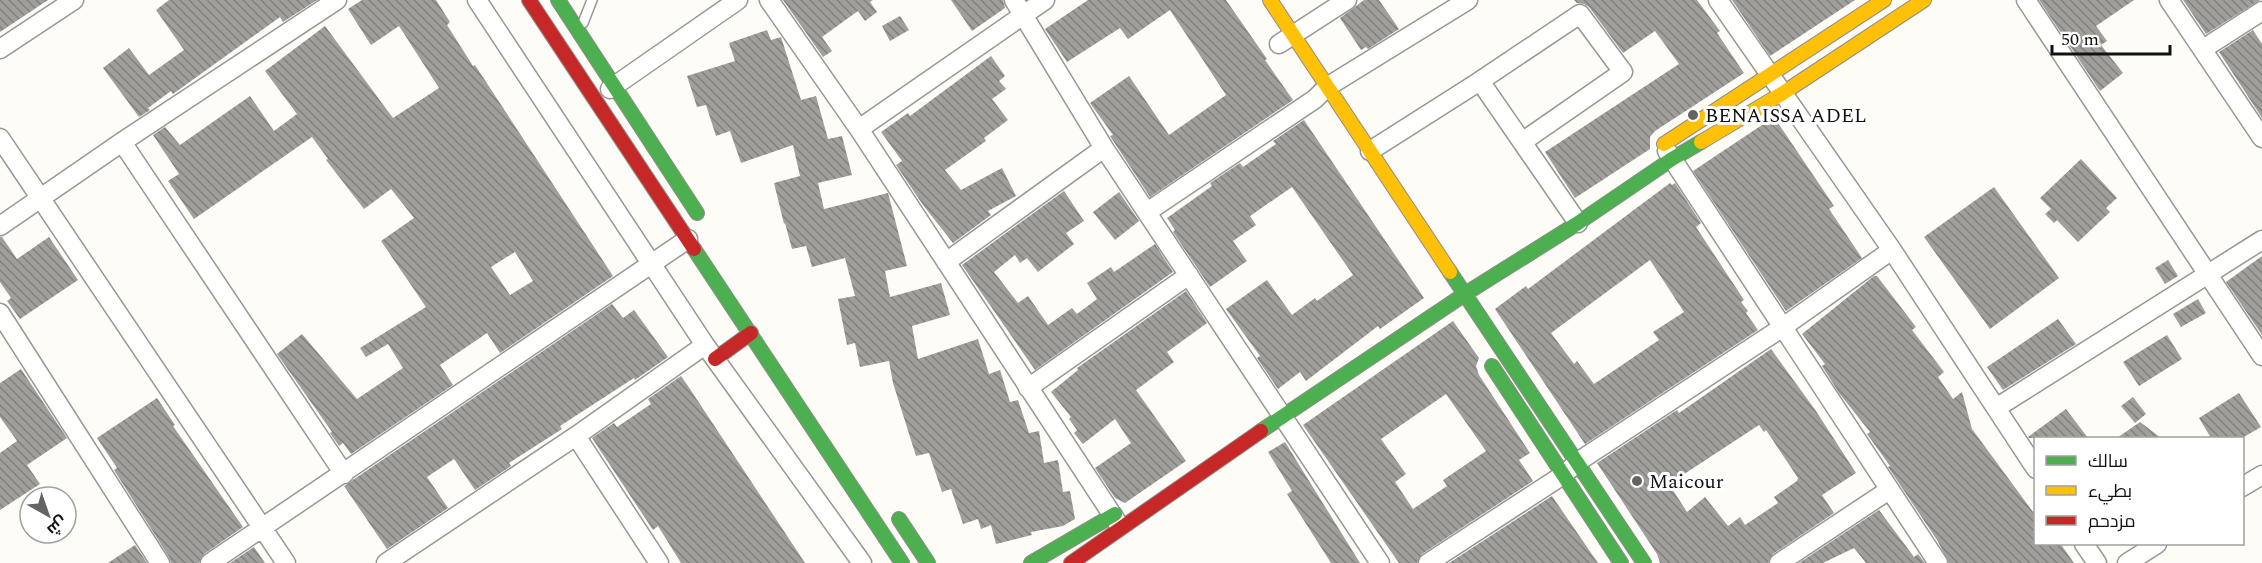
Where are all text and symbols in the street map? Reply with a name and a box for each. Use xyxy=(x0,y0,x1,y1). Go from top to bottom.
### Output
scale bar xyxy=(2052,18,2170,56)
text: 50 m xyxy=(2061,26,2099,53)
place label: BENAISSA ADEL xyxy=(1705,101,1867,131)
marker: BENAISSA ADEL xyxy=(1686,108,1700,122)
legend xyxy=(2034,437,2244,545)
text: سالك xyxy=(2088,448,2128,475)
place label: Maicour xyxy=(1649,467,1724,497)
marker: Maicour xyxy=(1630,474,1644,488)
text: بطيء xyxy=(2088,478,2132,505)
north arrow xyxy=(18,485,78,545)
text: مزدحم xyxy=(2088,508,2136,535)
text: ش xyxy=(41,510,73,542)

